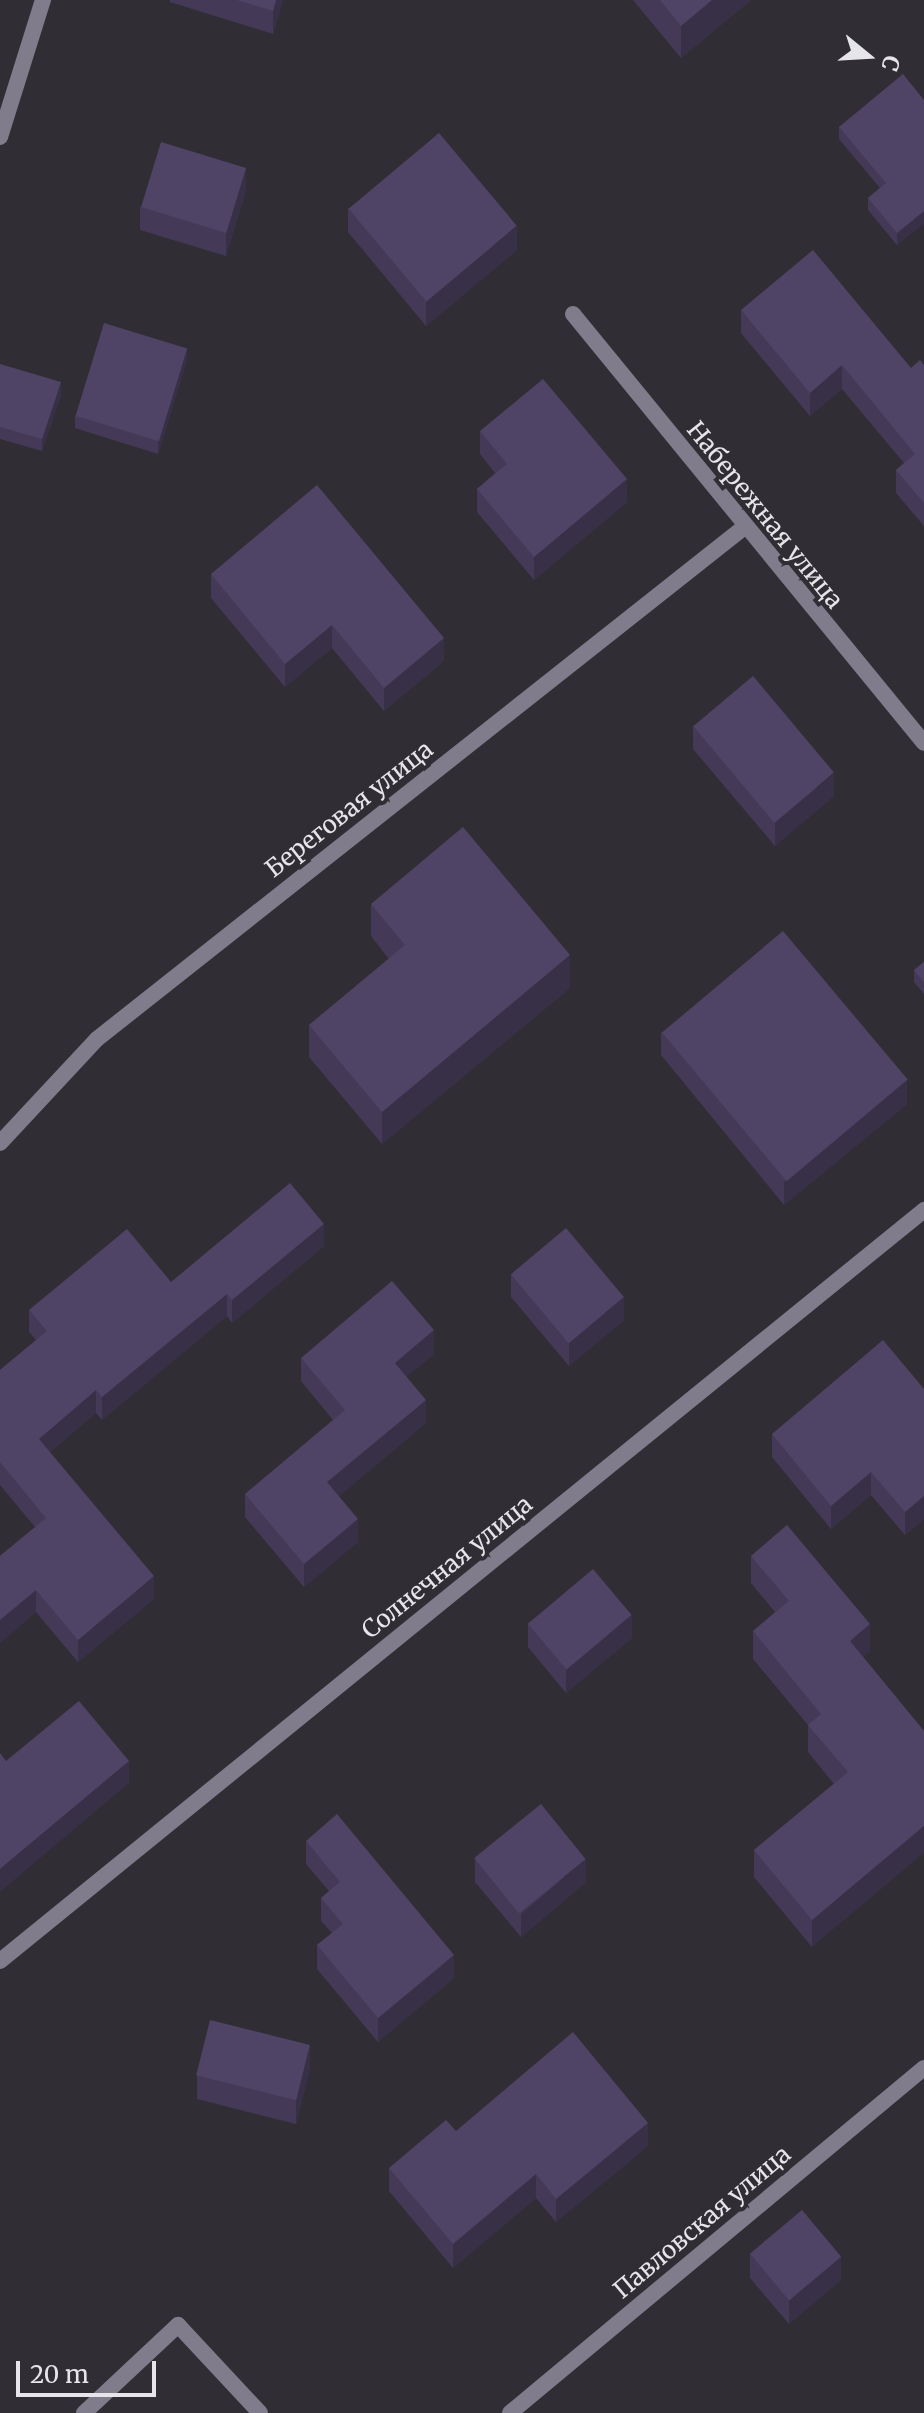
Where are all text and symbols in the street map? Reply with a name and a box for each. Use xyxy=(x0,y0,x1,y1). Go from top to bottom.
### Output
north arrow xyxy=(828,16,908,96)
text: С xyxy=(875,52,906,75)
street label: Набережная улица xyxy=(681,416,849,614)
street label: Береговая улица xyxy=(260,735,438,883)
street label: Солнечная улица xyxy=(356,1489,538,1645)
street label: Павловская улица xyxy=(608,2140,796,2304)
scale bar xyxy=(20,2345,160,2395)
text: 20 m xyxy=(30,2359,89,2390)

